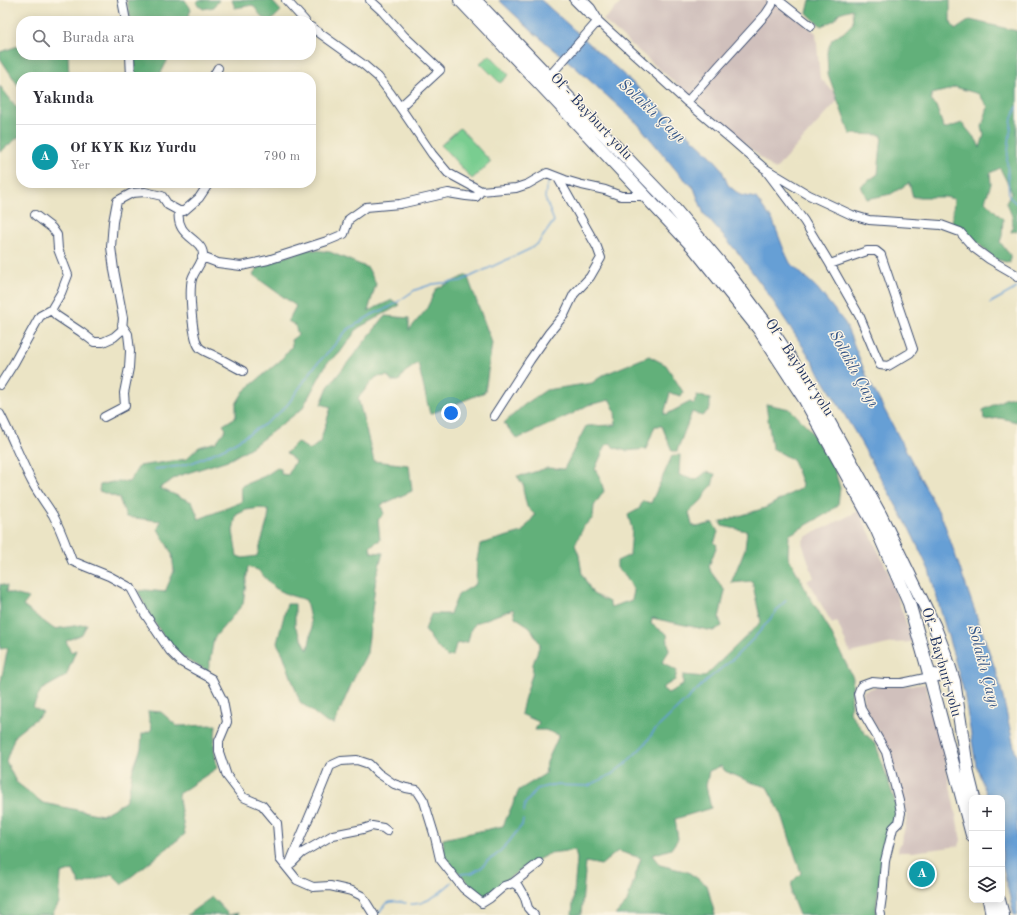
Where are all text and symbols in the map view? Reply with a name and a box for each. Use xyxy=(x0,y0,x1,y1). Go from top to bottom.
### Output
search box xyxy=(16,16,316,60)
icon: search xyxy=(30,27,52,49)
text: Burada ara xyxy=(62,31,134,46)
street label: Of - Bayburt yolu xyxy=(547,71,635,163)
water label: Solaklı Çayı xyxy=(615,76,688,147)
text: Yakında xyxy=(32,90,94,107)
text: Of KYK Kız Yurdu xyxy=(70,141,197,156)
text: A xyxy=(40,150,50,163)
text: 790 m xyxy=(263,150,300,163)
text: Yer xyxy=(70,159,90,172)
street label: Of - Bayburt yolu xyxy=(762,316,836,419)
water label: Solaklı Çayı xyxy=(825,328,881,410)
your location xyxy=(441,403,461,423)
street label: Of - Bayburt yolu xyxy=(918,606,963,719)
water label: Solaklı Çayı xyxy=(964,623,1002,710)
map controls xyxy=(969,795,1005,903)
button: + xyxy=(969,795,1005,831)
button: − xyxy=(969,831,1005,867)
pin: A xyxy=(909,859,935,889)
button: layers xyxy=(969,867,1005,903)

